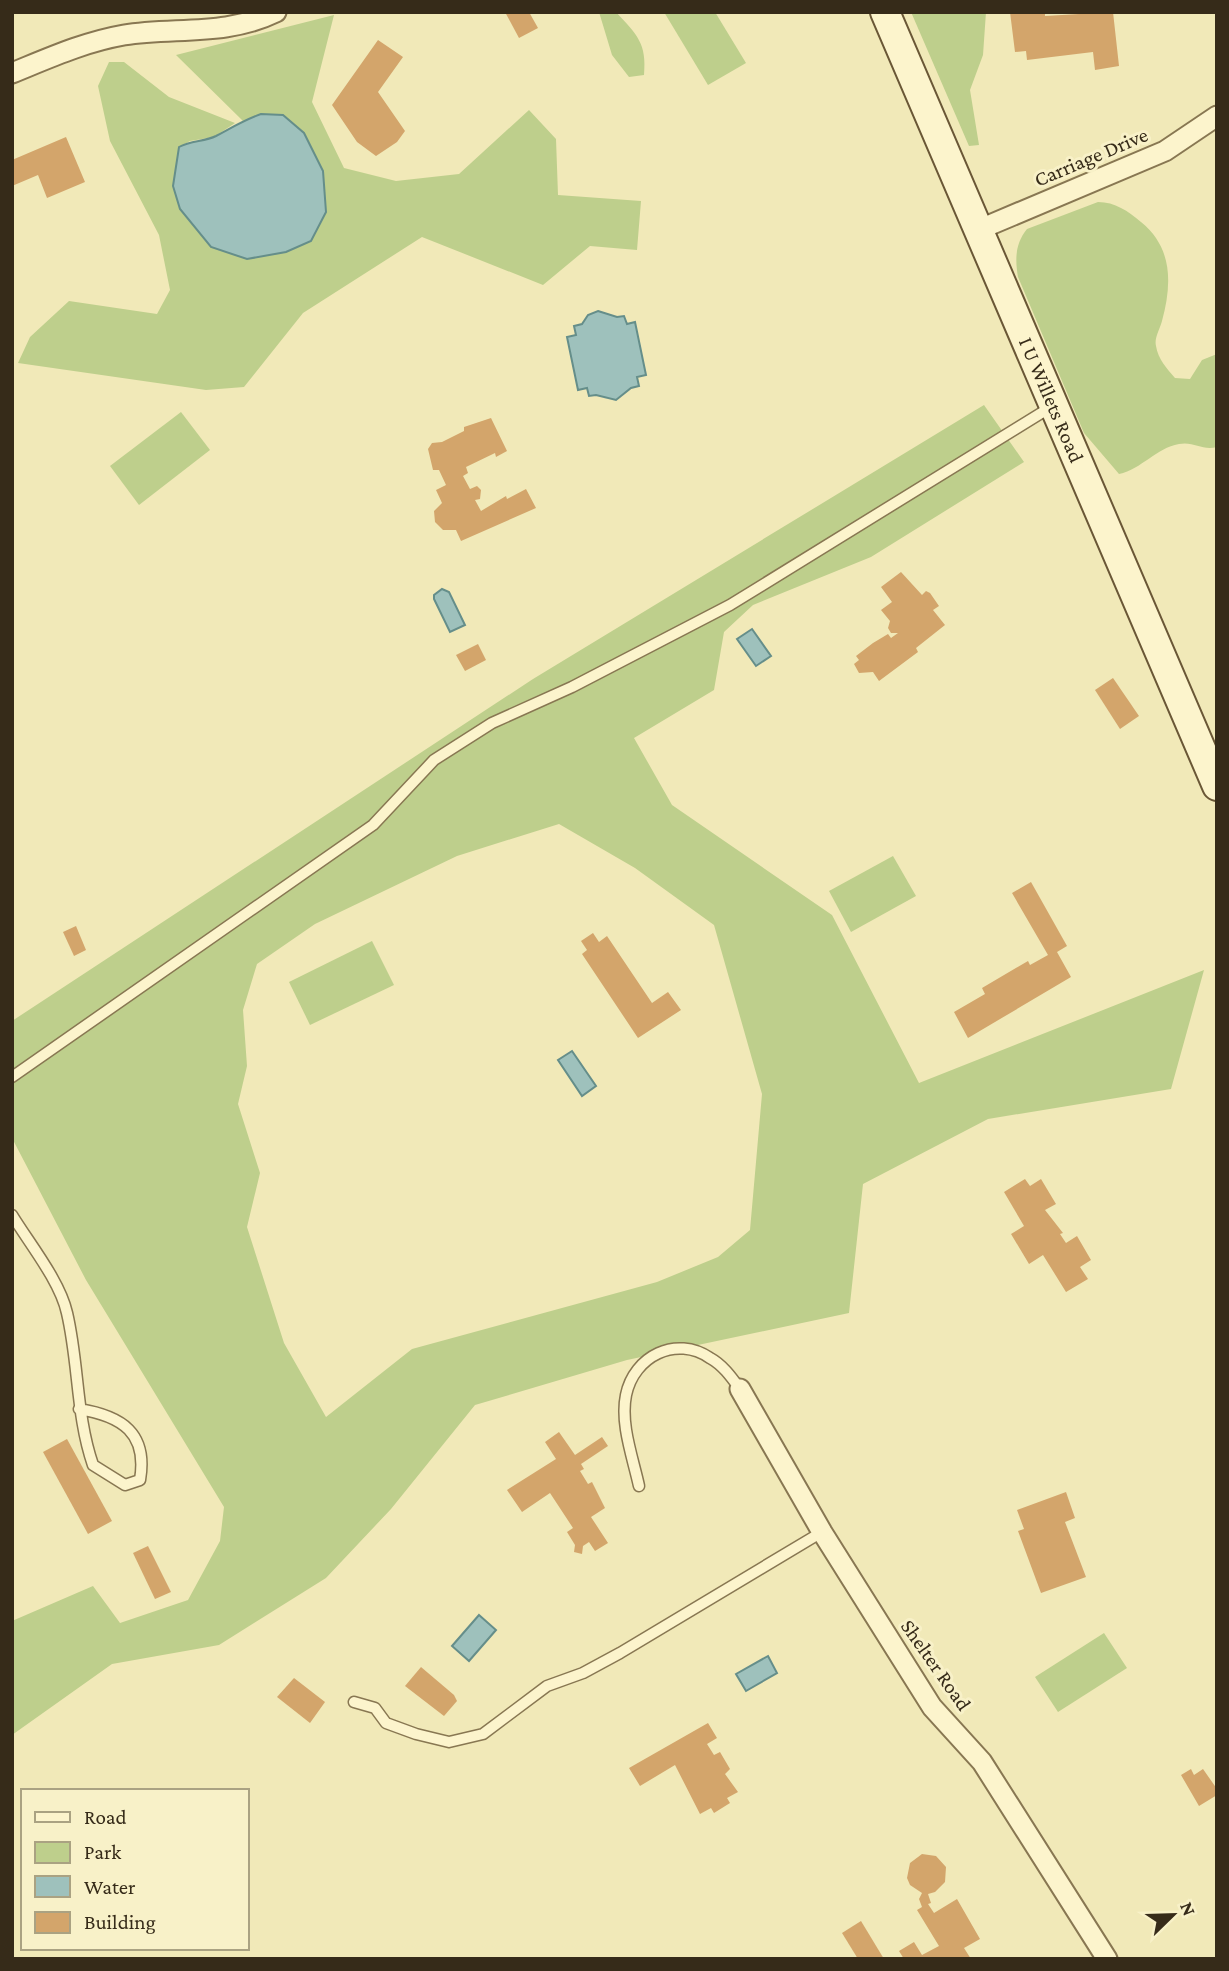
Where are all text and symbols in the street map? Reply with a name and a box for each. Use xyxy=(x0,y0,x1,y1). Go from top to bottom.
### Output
street label: Carriage Drive xyxy=(1031,122,1151,192)
street label: I U Willets Road xyxy=(1014,333,1089,466)
street label: Shelter Road xyxy=(896,1615,976,1715)
legend xyxy=(21,1789,248,1950)
text: Road xyxy=(84,1805,127,1829)
text: Park xyxy=(84,1840,121,1864)
text: Water xyxy=(84,1875,136,1899)
north arrow xyxy=(1138,1880,1208,1950)
text: N xyxy=(1176,1898,1200,1919)
text: Building xyxy=(84,1910,156,1934)

